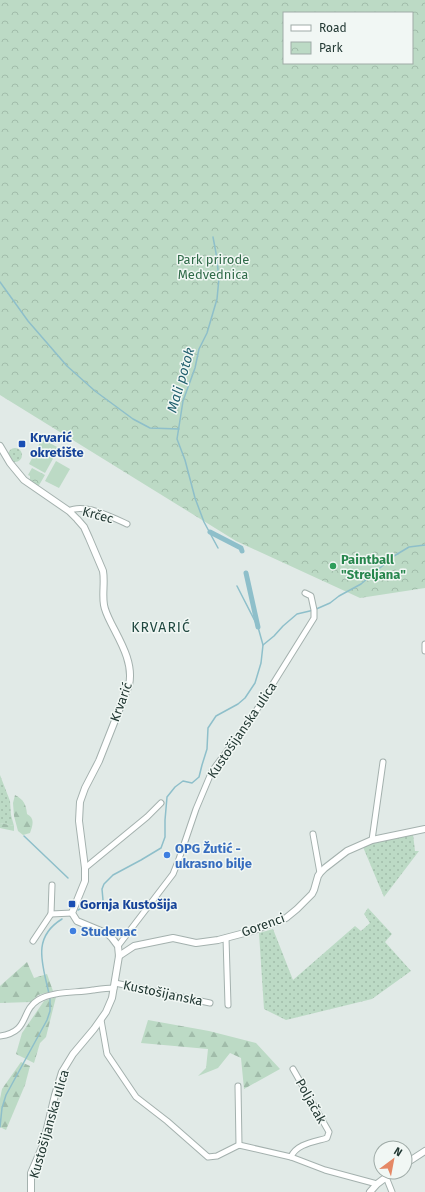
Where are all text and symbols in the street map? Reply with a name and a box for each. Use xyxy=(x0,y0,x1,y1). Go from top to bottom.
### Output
legend xyxy=(283,12,413,64)
text: Road xyxy=(319,21,347,35)
text: Park xyxy=(319,41,343,55)
park label: Park prirode Medvednica xyxy=(177,252,249,282)
water label: Mali potok xyxy=(164,345,198,415)
place label: Krvarić okretište xyxy=(30,430,84,460)
marker: Krvarić okretište xyxy=(17,439,27,449)
street label: Krčec xyxy=(81,504,115,526)
place label: Paintball "Streljana" xyxy=(341,552,406,582)
marker: Paintball "Streljana" xyxy=(328,561,338,571)
district label: KRVARIĆ xyxy=(131,618,191,636)
street label: Kustošijanska ulica xyxy=(204,679,280,781)
street label: Krvarić xyxy=(107,680,135,724)
place label: OPG Žutić - ukrasno bilje xyxy=(175,841,252,871)
marker: OPG Žutić - ukrasno bilje xyxy=(162,850,172,860)
place label: Gornja Kustošija xyxy=(80,897,177,912)
marker: Gornja Kustošija xyxy=(67,899,77,909)
street label: Gorenci xyxy=(239,910,287,940)
place label: Studenac xyxy=(81,924,137,939)
marker: Studenac xyxy=(68,926,78,936)
street label: Kustošijanska xyxy=(122,977,204,1009)
street label: Kustošijanska ulica xyxy=(26,1068,72,1180)
street label: Poljačak xyxy=(293,1076,330,1126)
north arrow xyxy=(373,1140,413,1180)
text: N xyxy=(391,1144,405,1159)

